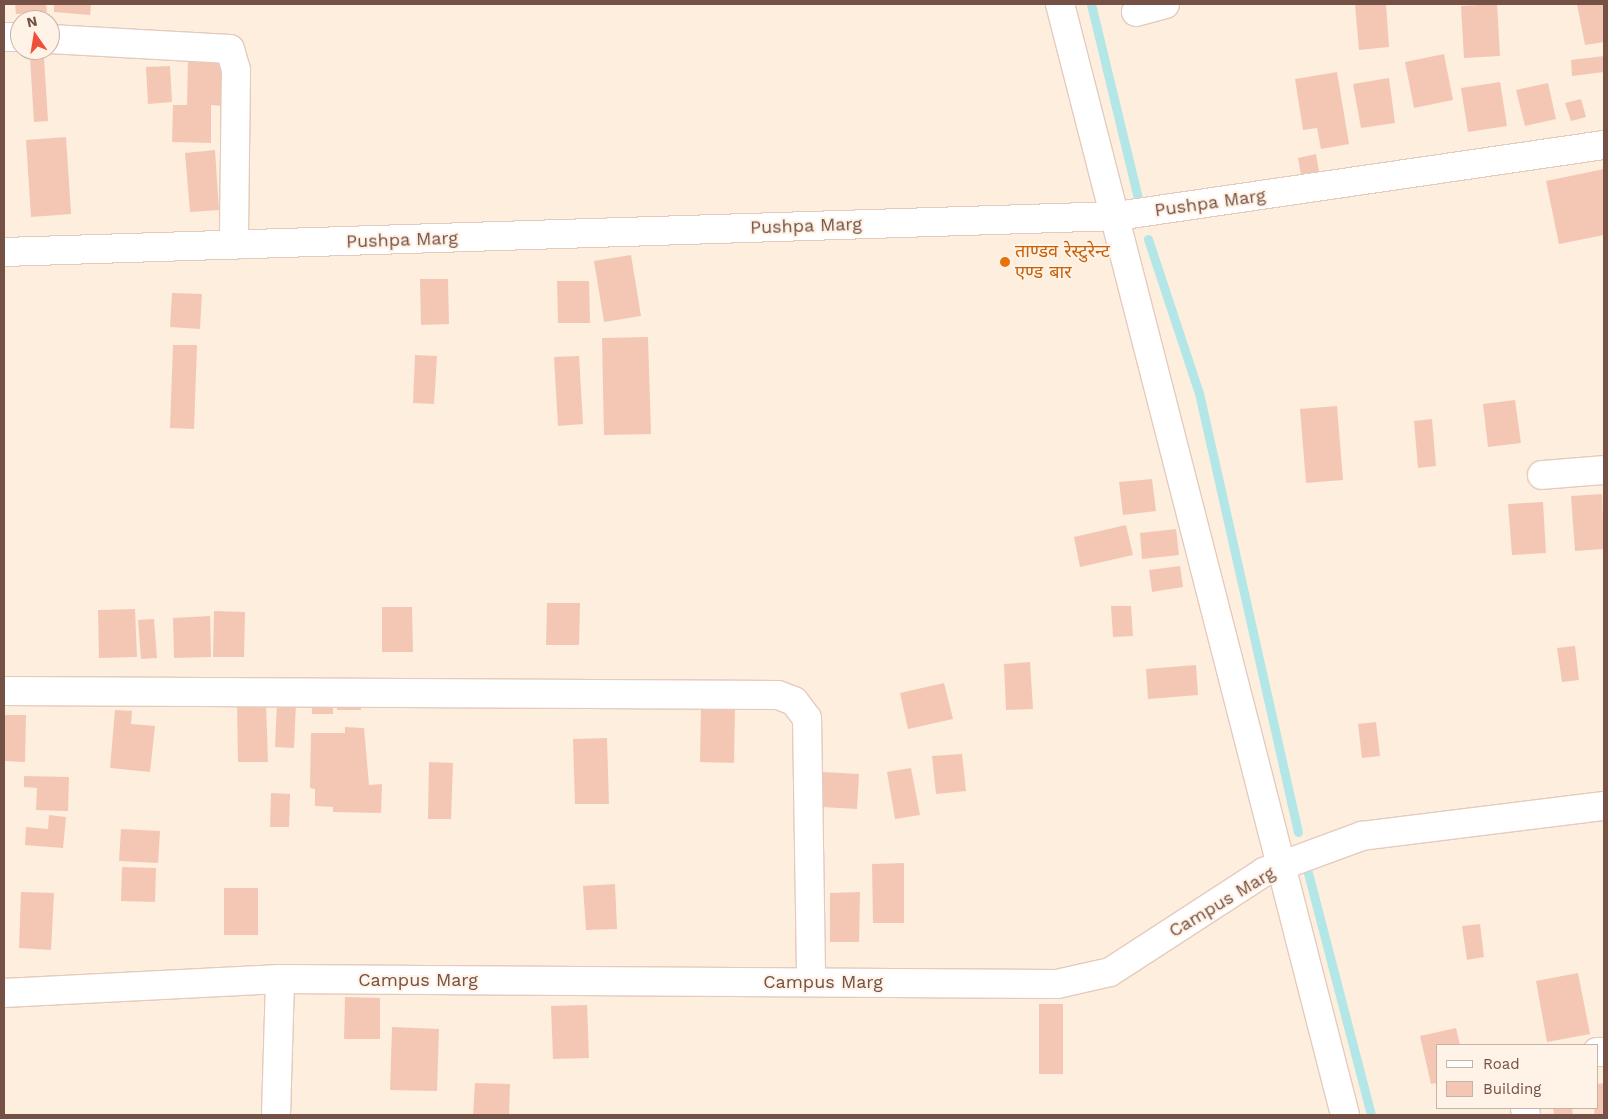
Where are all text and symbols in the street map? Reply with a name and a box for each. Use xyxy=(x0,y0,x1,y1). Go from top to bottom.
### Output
north arrow xyxy=(10,10,60,60)
text: N xyxy=(25,12,39,30)
street label: Pushpa Marg xyxy=(1153,184,1267,222)
street label: Pushpa Marg xyxy=(750,213,862,239)
street label: Pushpa Marg xyxy=(346,227,458,253)
place label: ताण्डव रेस्टुरेन्ट एण्ड बार xyxy=(1015,241,1110,284)
marker: ताण्डव रेस्टुरेन्ट एण्ड बार xyxy=(999,256,1011,268)
street label: Campus Marg xyxy=(1165,862,1279,942)
street label: Campus Marg xyxy=(358,969,478,991)
street label: Campus Marg xyxy=(763,971,883,993)
legend xyxy=(1436,1044,1598,1109)
text: Road xyxy=(1483,1055,1520,1073)
text: Building xyxy=(1483,1080,1541,1098)

